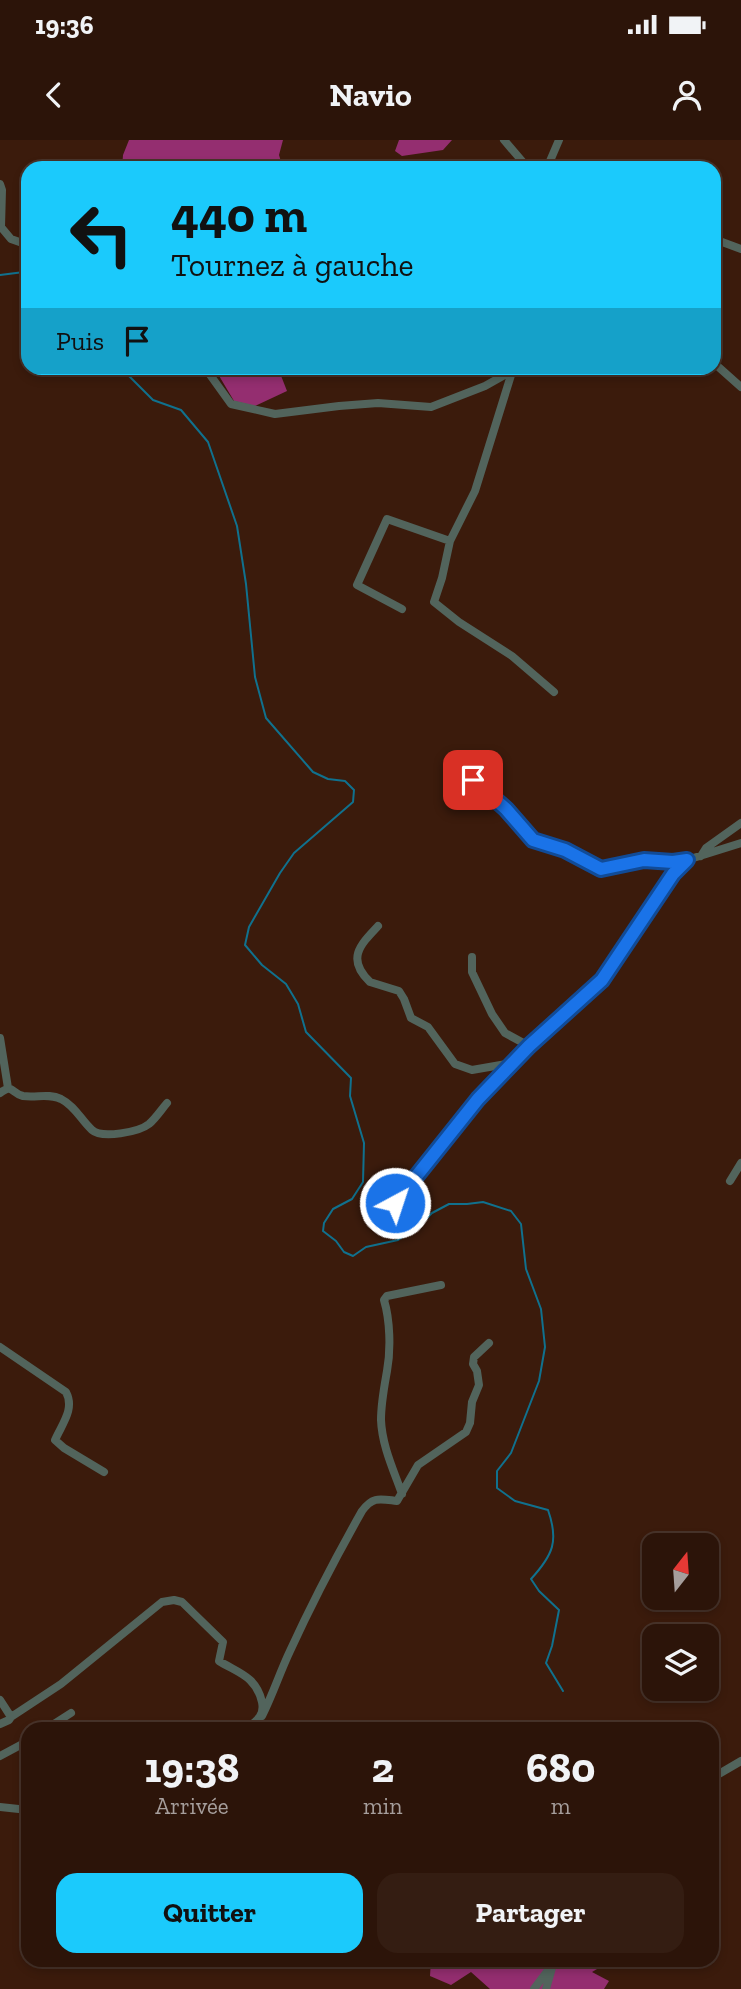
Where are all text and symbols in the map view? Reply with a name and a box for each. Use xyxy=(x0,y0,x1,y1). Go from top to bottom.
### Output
text: 19:36 xyxy=(35,9,94,41)
icon: back xyxy=(35,76,73,114)
text: Navio xyxy=(329,76,412,114)
icon: person xyxy=(668,76,706,114)
text: 440 m xyxy=(171,186,307,245)
icon: left xyxy=(56,189,147,280)
text: Tournez à gauche xyxy=(171,246,414,284)
icon: arrive xyxy=(118,322,156,360)
text: Puis xyxy=(56,325,104,357)
pin xyxy=(443,750,503,810)
icon: arrive xyxy=(454,761,492,799)
position arrow xyxy=(358,1166,432,1240)
north arrow xyxy=(642,1533,719,1610)
map controls xyxy=(642,1533,719,1701)
button: layers xyxy=(642,1624,719,1701)
text: 19:38 xyxy=(145,1742,239,1793)
text: 2 xyxy=(371,1742,394,1793)
text: 680 xyxy=(526,1742,595,1793)
text: Arrivée xyxy=(155,1792,229,1820)
text: min xyxy=(363,1792,402,1820)
text: m xyxy=(551,1792,571,1820)
button: Quitter xyxy=(56,1873,363,1953)
button: Partager xyxy=(377,1873,684,1953)

